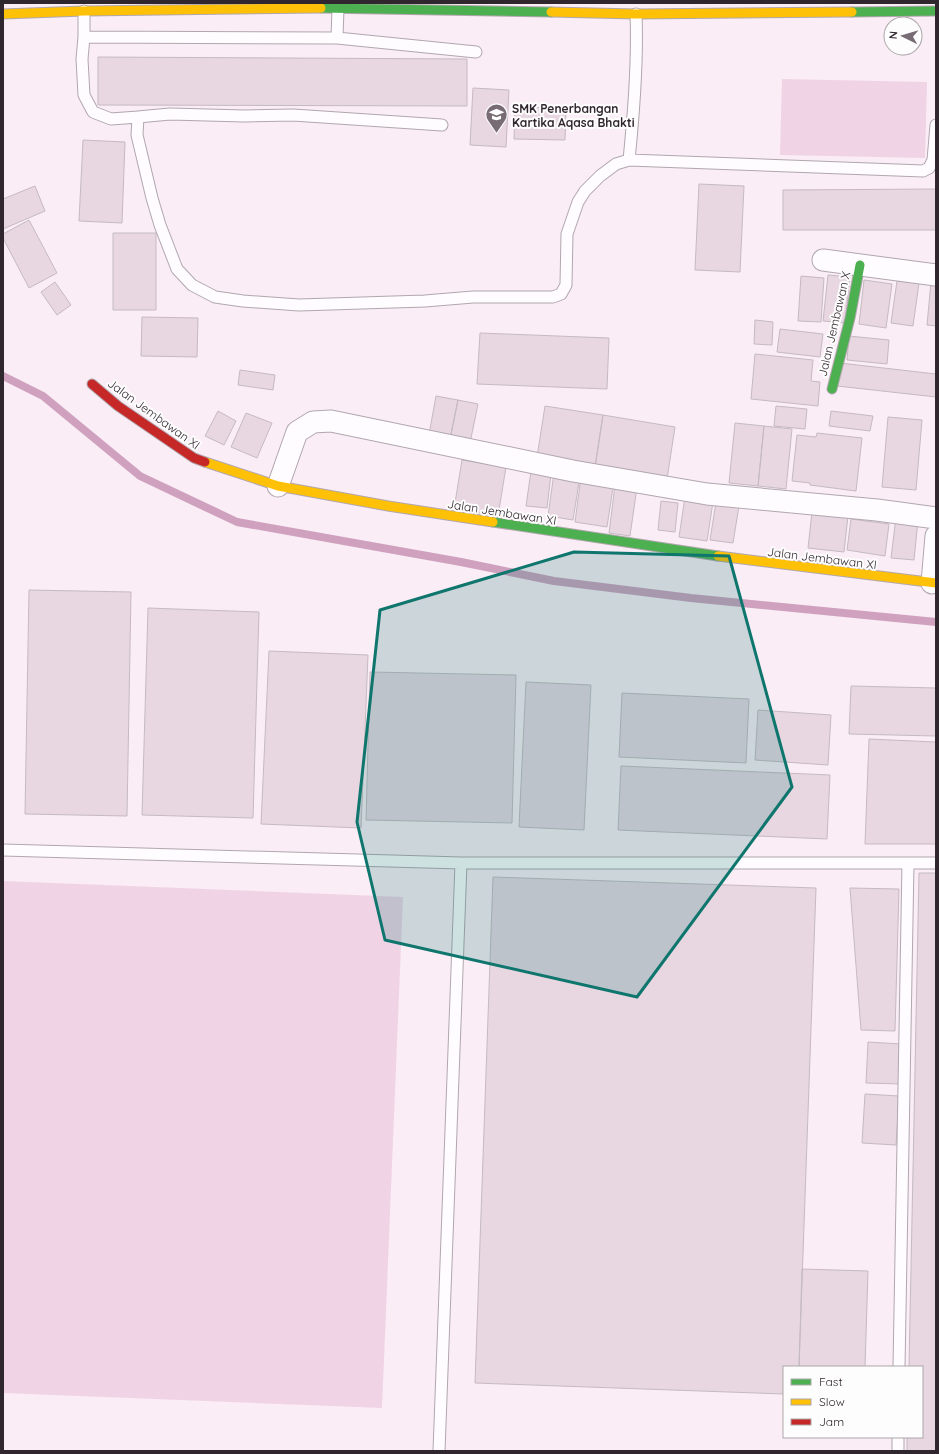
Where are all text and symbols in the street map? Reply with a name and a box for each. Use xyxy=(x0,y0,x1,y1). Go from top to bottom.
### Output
north arrow xyxy=(883,16,923,56)
text: N xyxy=(886,30,900,40)
place label: SMK Penerbangan Kartika Aqasa Bhakti xyxy=(512,101,635,130)
school or university icon: SMK Penerbangan Kartika Aqasa Bhakti xyxy=(483,102,509,135)
street label: Jalan Jembawan X xyxy=(815,270,853,378)
street label: Jalan Jembawan XI xyxy=(105,376,203,452)
street label: Jalan Jembawan XI xyxy=(446,496,558,528)
street label: Jalan Jembawan XI xyxy=(766,544,878,572)
legend xyxy=(783,1366,923,1438)
text: Fast xyxy=(819,1374,843,1389)
text: Slow xyxy=(819,1394,845,1409)
text: Jam xyxy=(819,1414,844,1429)

